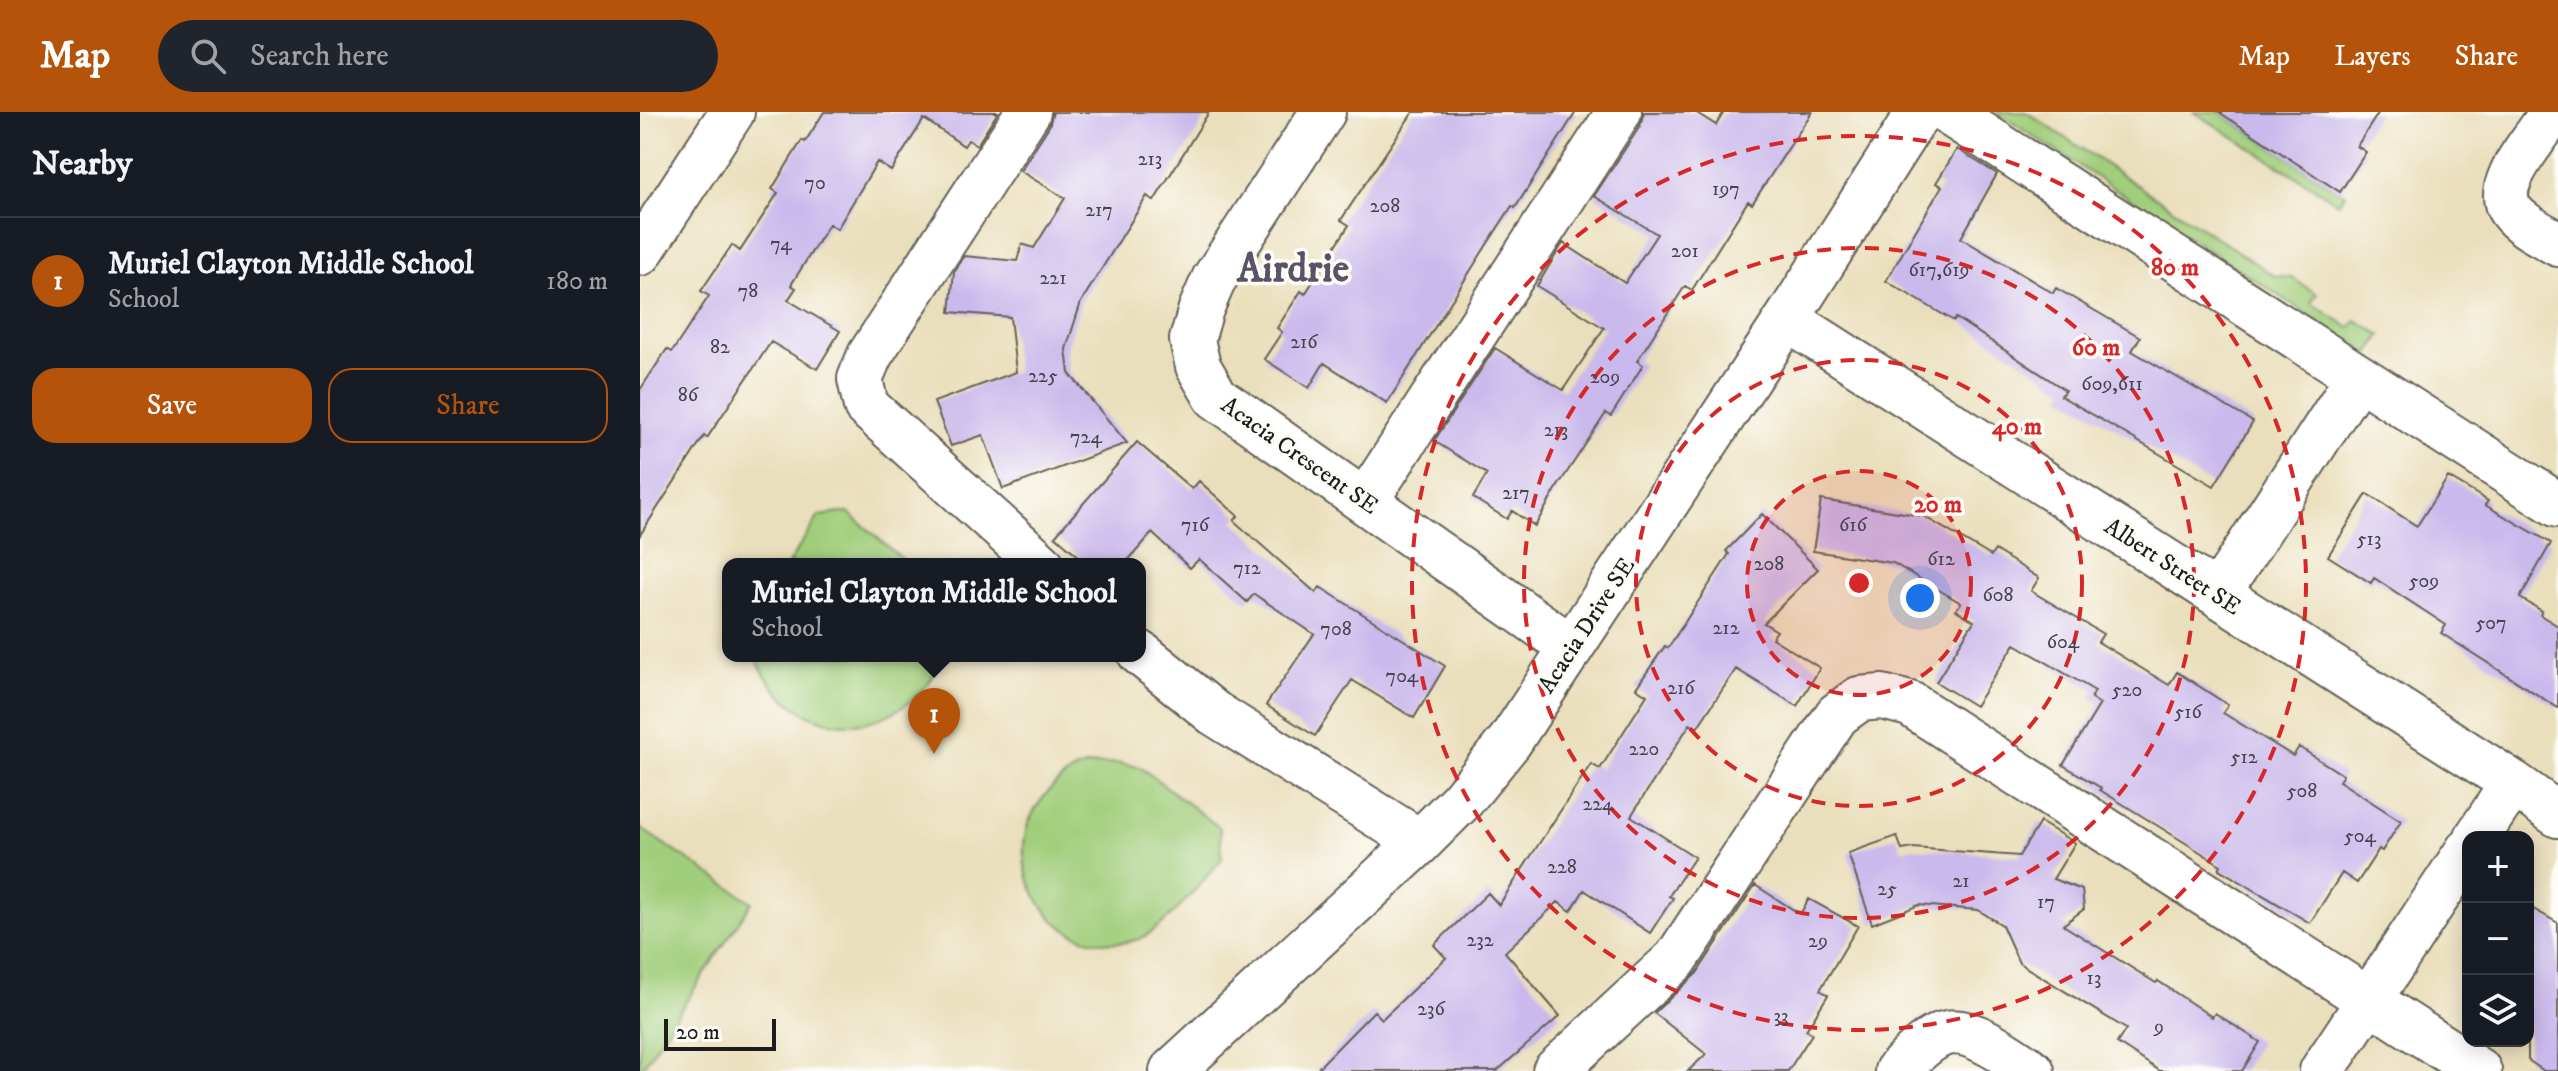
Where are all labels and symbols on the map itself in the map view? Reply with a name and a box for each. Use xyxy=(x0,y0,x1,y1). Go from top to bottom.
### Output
house number: 213 xyxy=(1138,147,1162,172)
house number: 70 xyxy=(804,171,826,196)
house number: 197 xyxy=(1712,177,1740,202)
house number: 208 xyxy=(1370,194,1400,219)
house number: 217 xyxy=(1085,198,1113,223)
house number: 74 xyxy=(770,232,792,257)
house number: 201 xyxy=(1671,239,1699,264)
district label: Airdrie xyxy=(1236,245,1350,295)
text: 80 m xyxy=(2151,253,2199,283)
house number: 617,619 xyxy=(1908,258,1970,283)
house number: 221 xyxy=(1040,266,1067,291)
house number: 78 xyxy=(738,279,758,304)
house number: 216 xyxy=(1290,330,1318,355)
text: 60 m xyxy=(2072,333,2120,363)
house number: 82 xyxy=(710,335,730,360)
house number: 225 xyxy=(1028,364,1058,389)
house number: 209 xyxy=(1590,365,1620,390)
house number: 609,611 xyxy=(2081,372,2143,397)
house number: 86 xyxy=(678,383,699,408)
street label: Acacia Crescent SE xyxy=(1215,390,1384,521)
text: 40 m xyxy=(1992,412,2042,442)
house number: 213 xyxy=(1544,418,1568,443)
house number: 724 xyxy=(1070,425,1102,450)
house number: 217 xyxy=(1502,481,1530,506)
text: 20 m xyxy=(1914,490,1962,520)
street label: Albert Street SE xyxy=(2098,512,2246,622)
house number: 716 xyxy=(1181,513,1210,538)
house number: 616 xyxy=(1839,513,1868,538)
house number: 513 xyxy=(2357,527,2381,552)
house number: 612 xyxy=(1927,547,1955,572)
street label: Acacia Drive SE xyxy=(1532,552,1642,699)
house number: 208 xyxy=(1754,552,1784,577)
house number: 712 xyxy=(1233,556,1261,581)
centre of rings xyxy=(1845,569,1873,597)
house number: 509 xyxy=(2409,569,2439,594)
your location xyxy=(1900,578,1940,618)
house number: 608 xyxy=(1982,583,2014,608)
house number: 507 xyxy=(2475,611,2507,636)
house number: 212 xyxy=(1713,616,1740,641)
house number: 708 xyxy=(1320,617,1352,642)
house number: 604 xyxy=(2047,630,2080,655)
house number: 704 xyxy=(1386,664,1419,689)
house number: 216 xyxy=(1667,676,1695,701)
house number: 520 xyxy=(2112,678,2142,703)
pin: 1 xyxy=(908,688,960,754)
house number: 516 xyxy=(2174,700,2202,725)
house number: 220 xyxy=(1629,737,1659,762)
house number: 512 xyxy=(2230,745,2258,770)
house number: 508 xyxy=(2287,779,2317,804)
house number: 224 xyxy=(1582,792,1614,817)
house number: 504 xyxy=(2344,824,2377,849)
house number: 228 xyxy=(1547,855,1577,880)
house number: 21 xyxy=(1952,869,1970,894)
house number: 25 xyxy=(1877,877,1897,902)
house number: 17 xyxy=(2037,890,2055,915)
house number: 232 xyxy=(1466,928,1494,953)
house number: 29 xyxy=(1808,929,1828,954)
house number: 13 xyxy=(2087,966,2101,991)
house number: 236 xyxy=(1417,997,1445,1022)
house number: 33 xyxy=(1774,1004,1788,1029)
scale bar xyxy=(664,1015,776,1051)
house number: 9 xyxy=(2153,1015,2164,1040)

